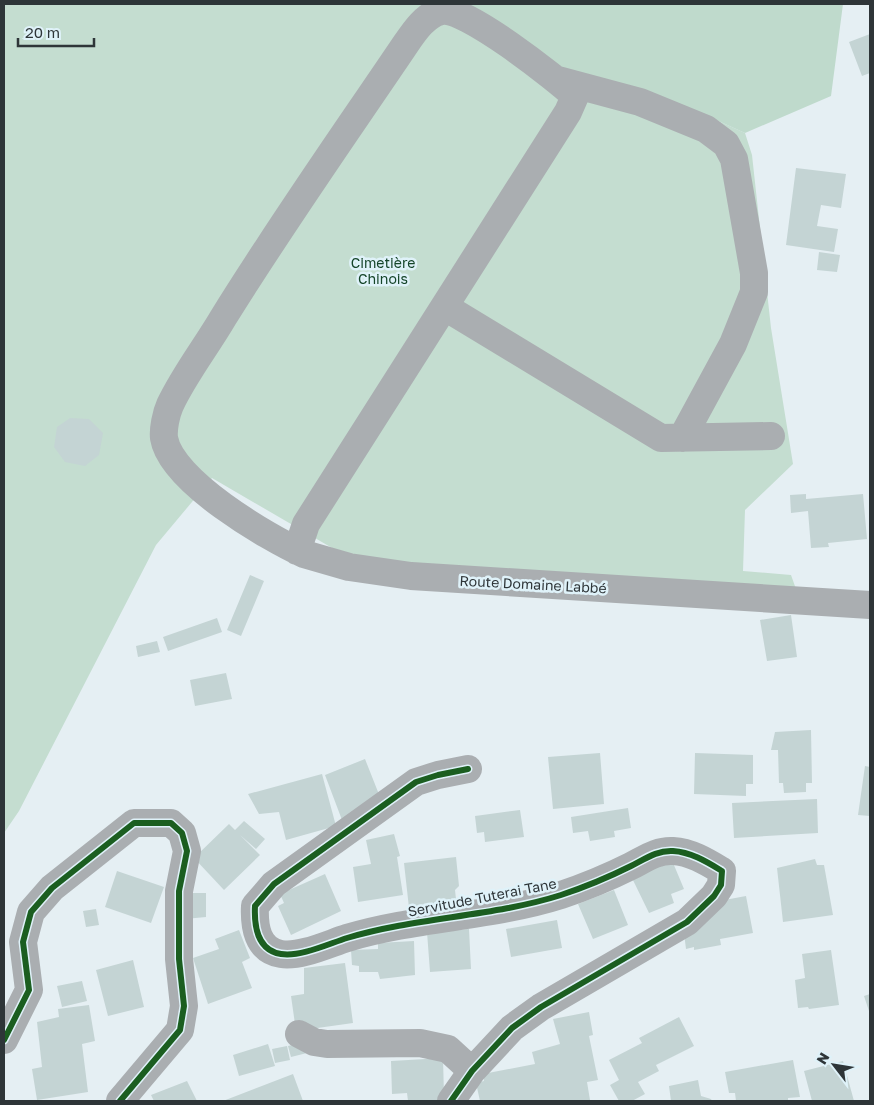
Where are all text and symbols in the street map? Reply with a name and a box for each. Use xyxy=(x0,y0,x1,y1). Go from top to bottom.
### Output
scale bar xyxy=(18,15,94,47)
text: 20 m xyxy=(25,23,60,41)
park label: Cimetière Chinois xyxy=(351,254,415,287)
street label: Route Domaine Labbé xyxy=(459,572,607,596)
street label: Servitude Tuterai Tane xyxy=(406,874,558,920)
north arrow xyxy=(809,1040,859,1090)
text: N xyxy=(812,1049,832,1067)

